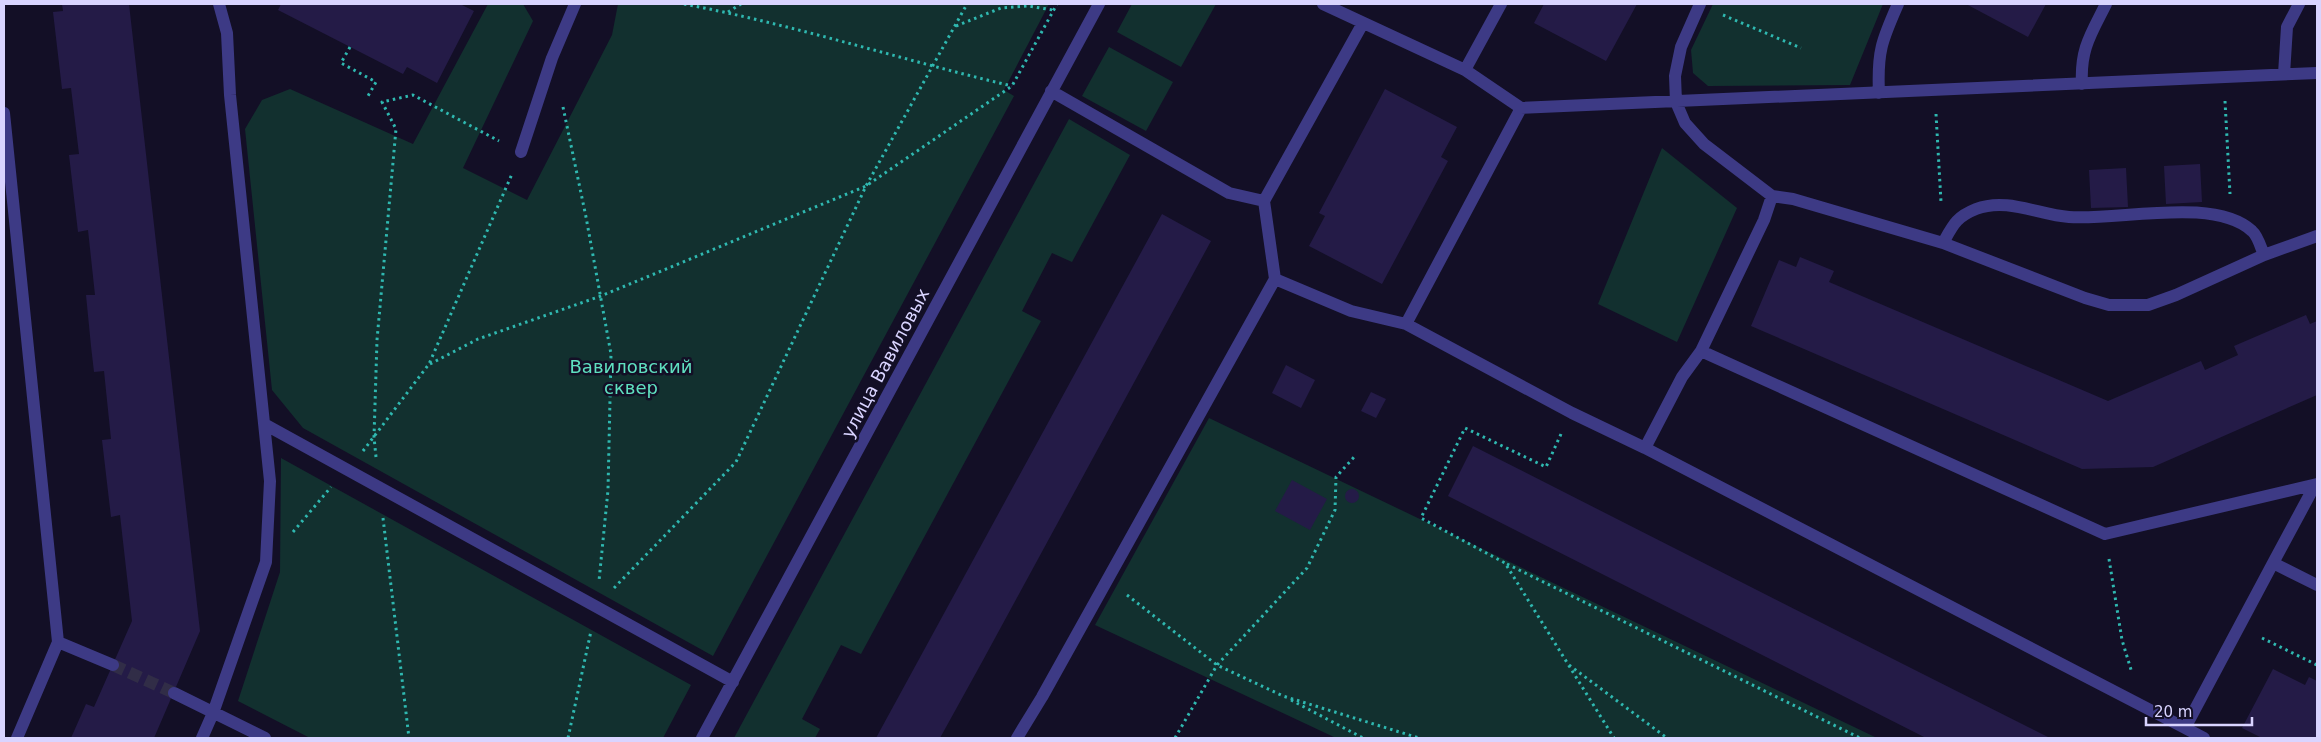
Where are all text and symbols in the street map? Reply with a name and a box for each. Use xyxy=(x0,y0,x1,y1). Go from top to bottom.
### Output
street label: улица Вавиловых xyxy=(837,284,934,441)
park label: Вавиловский сквер xyxy=(570,356,692,398)
scale bar xyxy=(2146,694,2252,726)
text: 20 m xyxy=(2154,703,2192,721)

